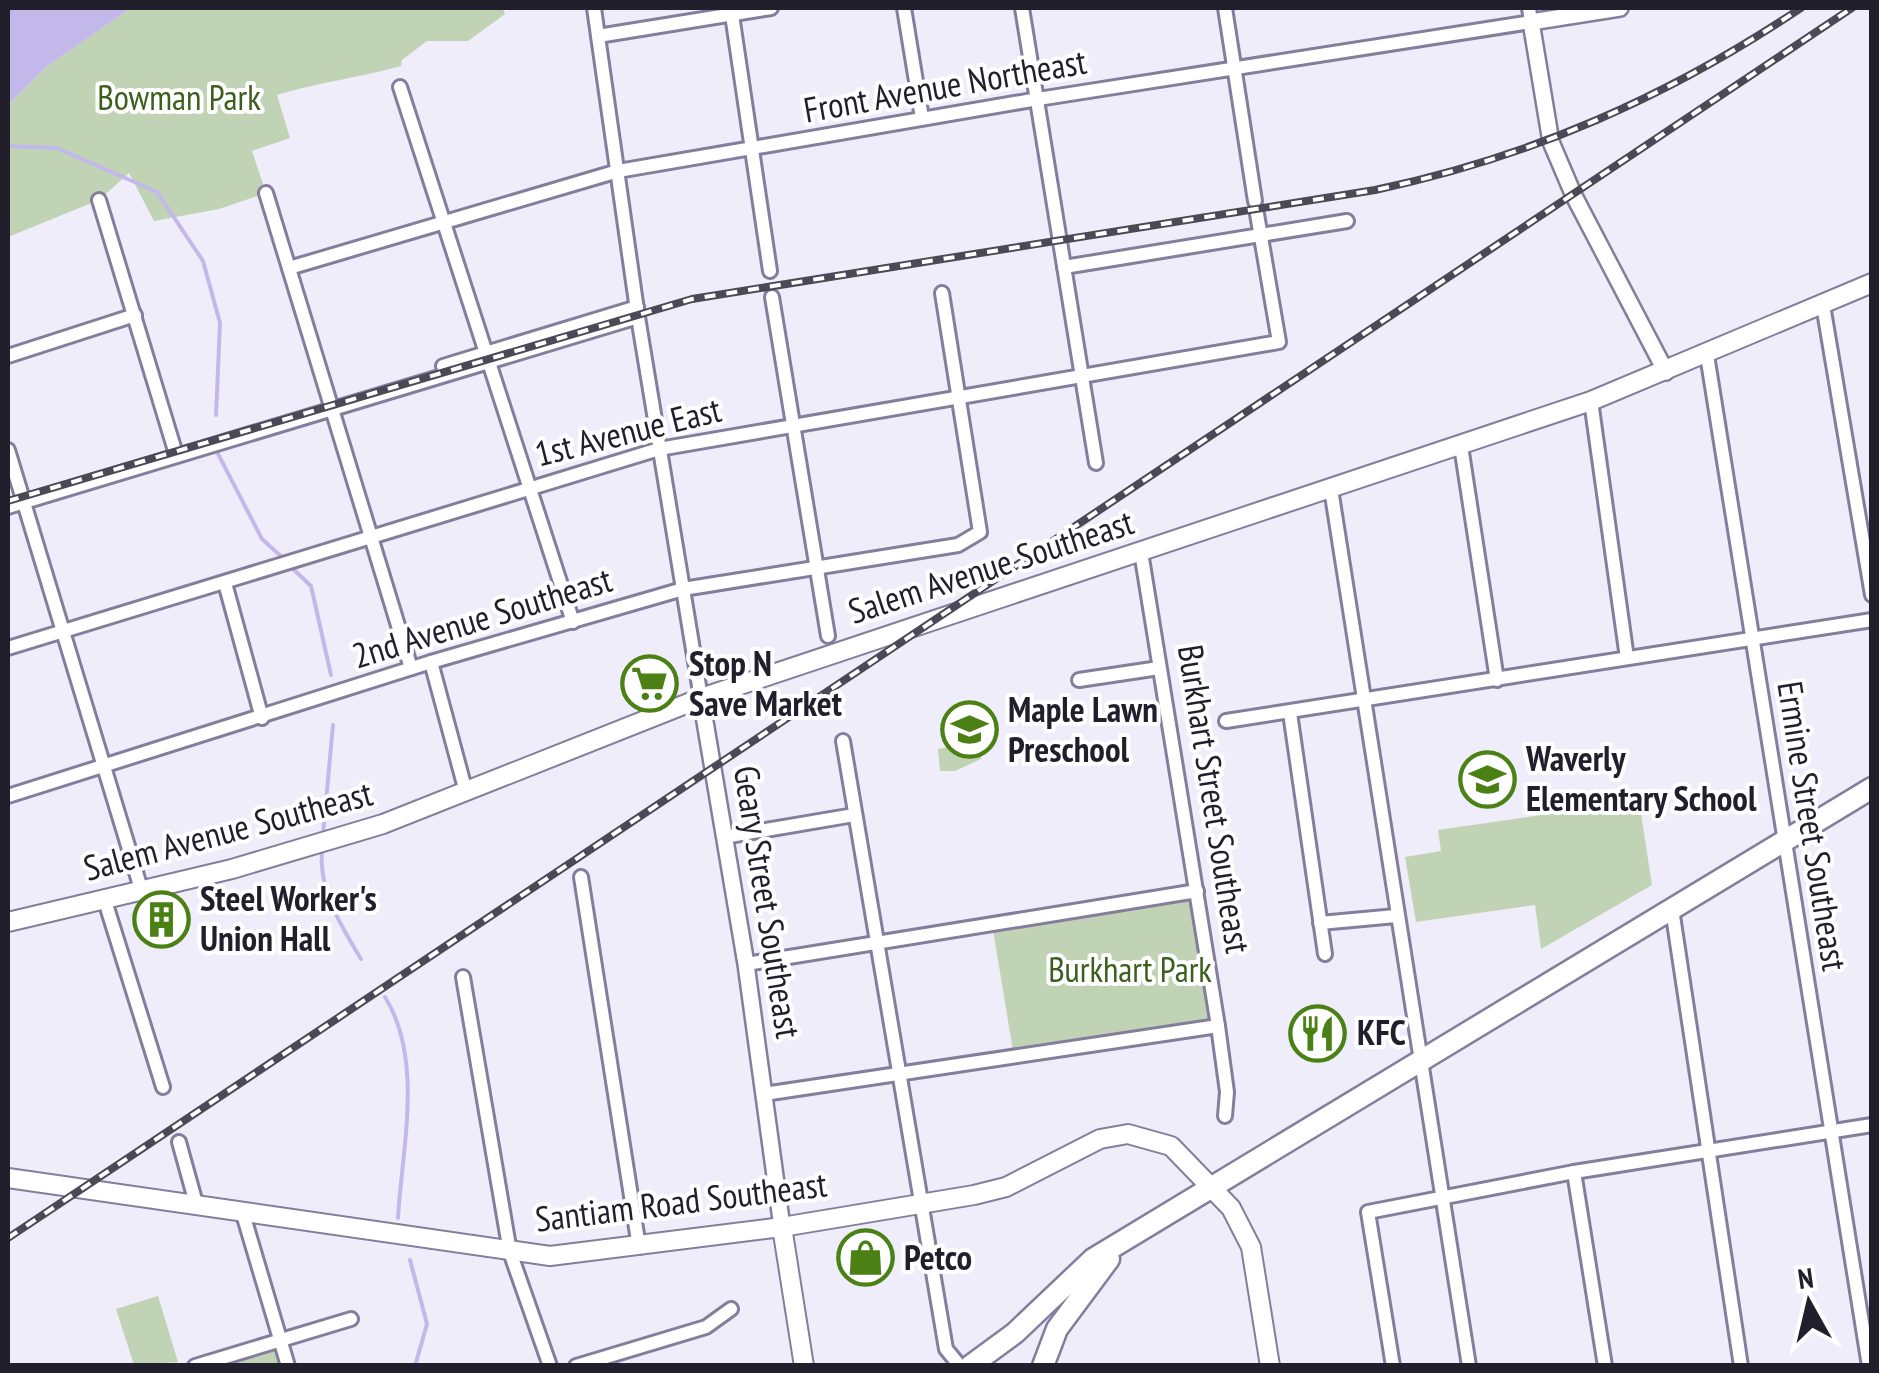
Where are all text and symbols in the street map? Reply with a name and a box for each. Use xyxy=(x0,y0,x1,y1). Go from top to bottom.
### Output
street label: Front Avenue Northeast xyxy=(800,37,1090,132)
park label: Bowman Park xyxy=(97,74,261,120)
street label: 1st Avenue East xyxy=(530,386,726,476)
street label: Salem Avenue Southeast xyxy=(842,498,1139,634)
street label: 2nd Avenue Southeast xyxy=(346,556,617,678)
place label: Stop N Save Market xyxy=(689,640,842,726)
street label: Burkhart Street Southeast xyxy=(1168,641,1262,957)
supermarket icon: Stop N Save Market xyxy=(620,654,680,714)
street label: Ermine Street Southeast xyxy=(1767,678,1859,974)
place label: Maple Lawn Preschool xyxy=(1008,686,1158,772)
school or university icon: Maple Lawn Preschool xyxy=(939,700,999,760)
place label: Waverly Elementary School xyxy=(1525,735,1757,821)
school or university icon: Waverly Elementary School xyxy=(1457,749,1517,809)
street label: Geary Street Southeast xyxy=(724,762,812,1042)
street label: Salem Avenue Southeast xyxy=(78,769,377,891)
place label: Steel Worker's Union Hall xyxy=(200,875,377,961)
building icon: Steel Worker's Union Hall xyxy=(131,889,191,949)
park label: Burkhart Park xyxy=(1048,946,1212,992)
restaurant icon: KFC xyxy=(1288,1003,1348,1063)
place label: KFC xyxy=(1357,1009,1406,1055)
street label: Santiam Road Southeast xyxy=(533,1160,830,1242)
shop icon: Petco xyxy=(835,1228,895,1288)
place label: Petco xyxy=(904,1234,972,1280)
north arrow xyxy=(1759,1253,1859,1353)
text: N xyxy=(1795,1258,1816,1297)

